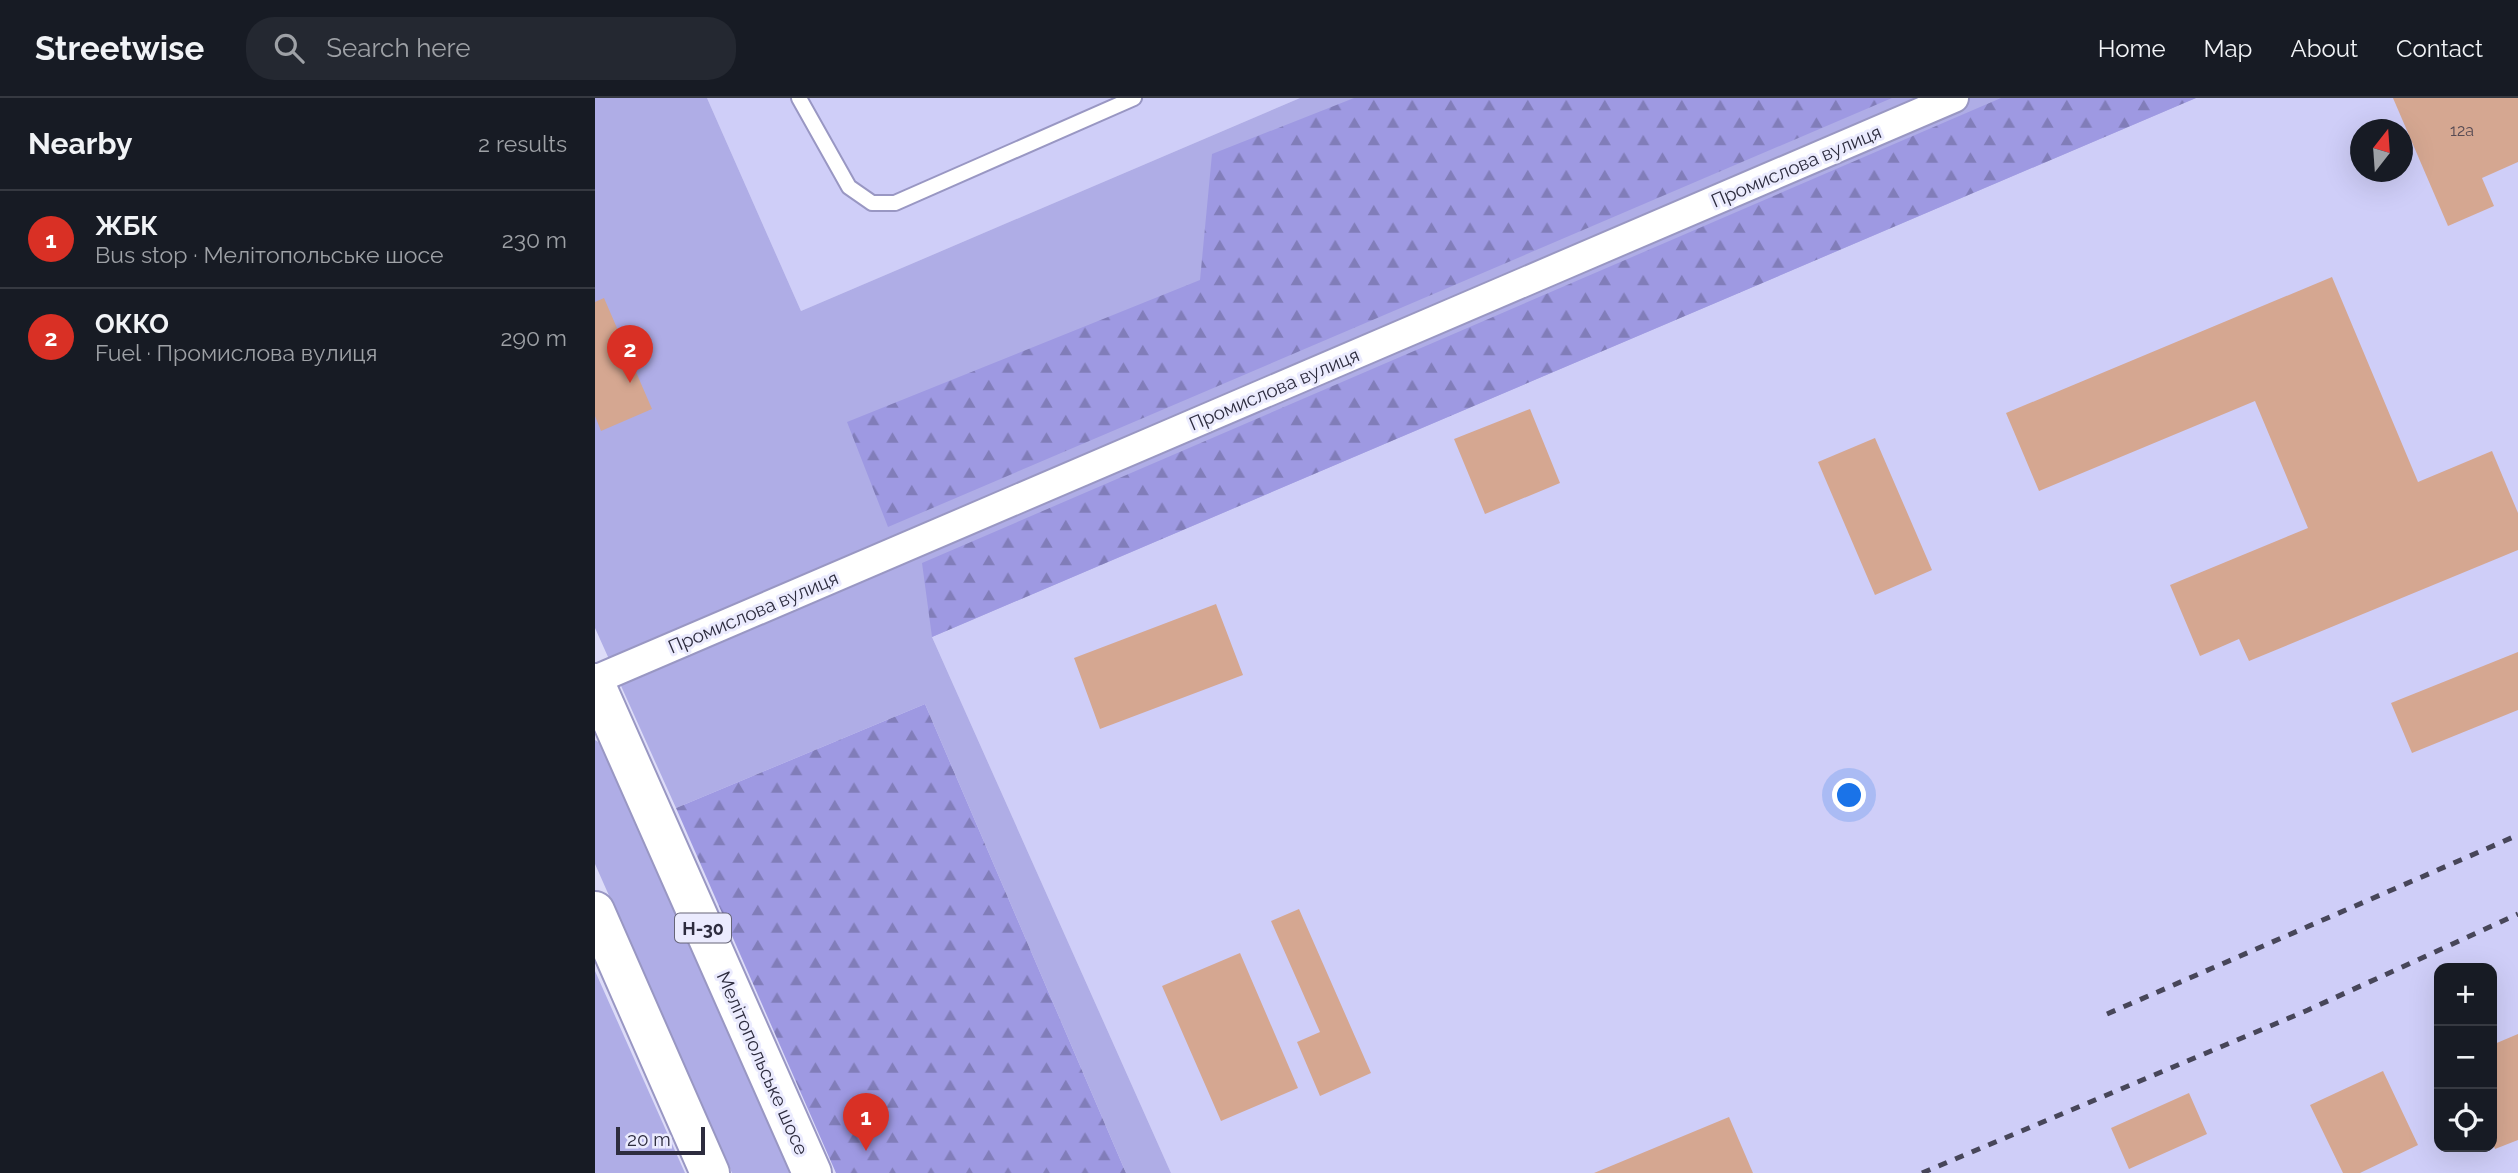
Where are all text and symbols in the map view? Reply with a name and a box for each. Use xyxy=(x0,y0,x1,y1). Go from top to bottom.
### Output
search box xyxy=(246,17,736,80)
text: Streetwise xyxy=(35,29,204,68)
icon: search xyxy=(270,29,308,67)
text: Search here xyxy=(326,33,471,63)
text: Home xyxy=(2098,34,2166,63)
text: Map xyxy=(2204,34,2252,63)
text: About xyxy=(2290,34,2358,63)
text: Contact xyxy=(2396,34,2483,63)
north arrow xyxy=(2350,119,2413,182)
street label: Промислова вулиця xyxy=(1708,120,1884,212)
house number: 12а xyxy=(2450,121,2474,140)
text: Nearby xyxy=(28,126,132,161)
text: 2 results xyxy=(478,130,567,157)
text: ЖБК xyxy=(95,211,158,241)
text: 1 xyxy=(45,226,57,253)
text: 230 m xyxy=(502,226,567,253)
text: Bus stop · Мелітопольське шосе xyxy=(95,241,443,268)
text: ОККО xyxy=(95,309,169,339)
text: 2 xyxy=(45,324,57,351)
text: 290 m xyxy=(500,324,567,351)
pin: 2 xyxy=(607,325,653,383)
text: Fuel · Промислова вулиця xyxy=(95,339,378,366)
street label: Промислова вулиця xyxy=(1186,343,1362,435)
street label: Промислова вулиця xyxy=(665,566,841,658)
your location xyxy=(1832,778,1866,812)
road number: Н-30 xyxy=(675,914,731,942)
map controls xyxy=(2434,963,2497,1152)
button: + xyxy=(2434,963,2497,1026)
street label: Мелітопольське шосе xyxy=(713,968,813,1158)
button: − xyxy=(2434,1026,2497,1089)
button: locate xyxy=(2434,1089,2497,1152)
pin: 1 xyxy=(843,1093,889,1151)
scale bar xyxy=(616,1124,705,1156)
text: 20 m xyxy=(627,1128,671,1150)

